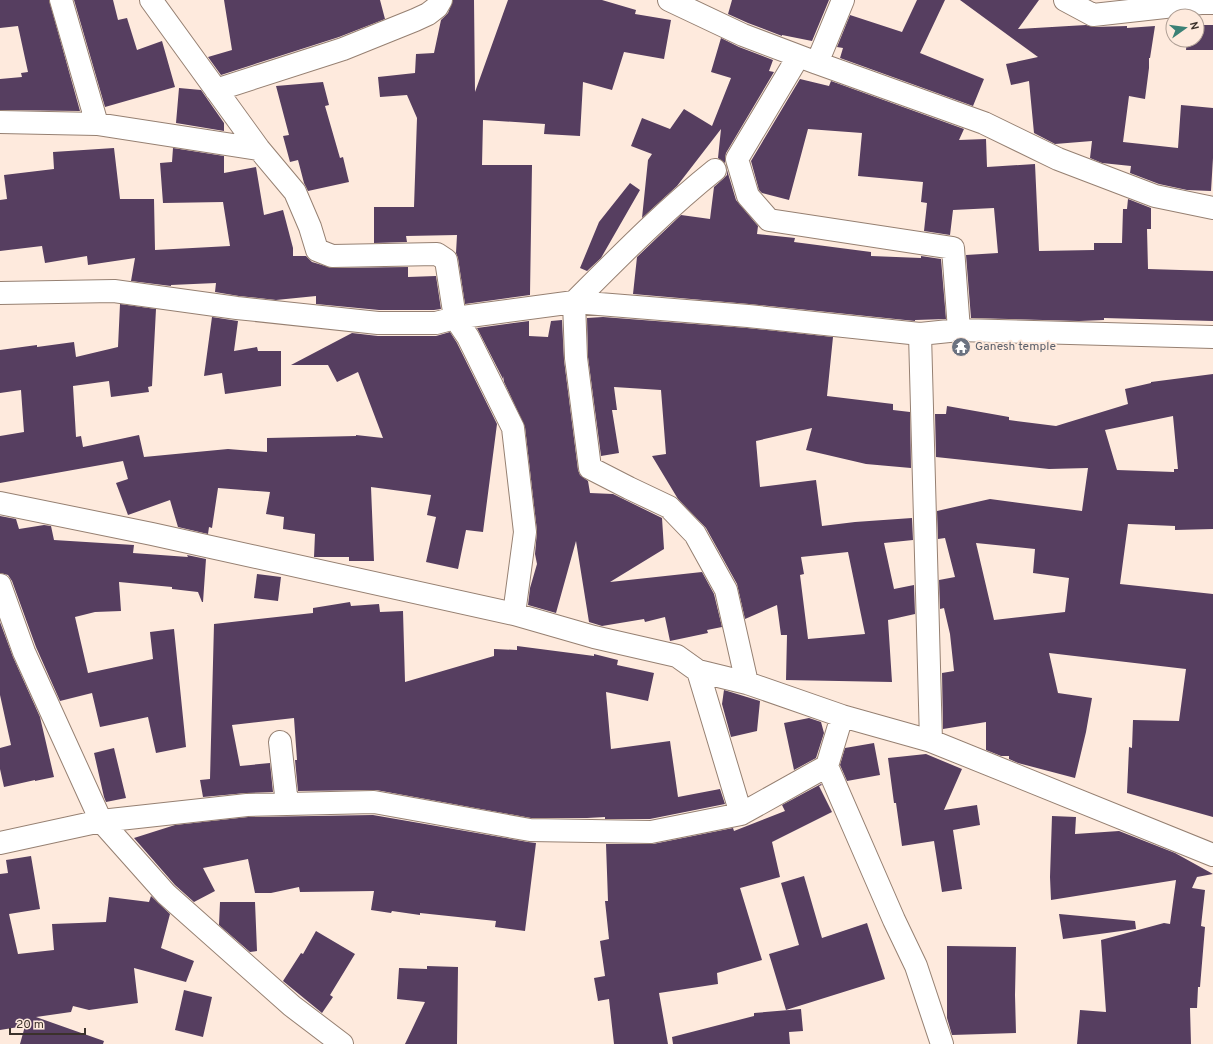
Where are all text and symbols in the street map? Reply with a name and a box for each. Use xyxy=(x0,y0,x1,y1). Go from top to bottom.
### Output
north arrow xyxy=(1165,8,1205,48)
text: N xyxy=(1186,20,1201,31)
temple icon: Ganesh temple xyxy=(950,336,972,358)
place label: Ganesh temple xyxy=(975,339,1056,355)
scale bar xyxy=(10,1010,85,1036)
text: 20 m xyxy=(16,1017,44,1033)

